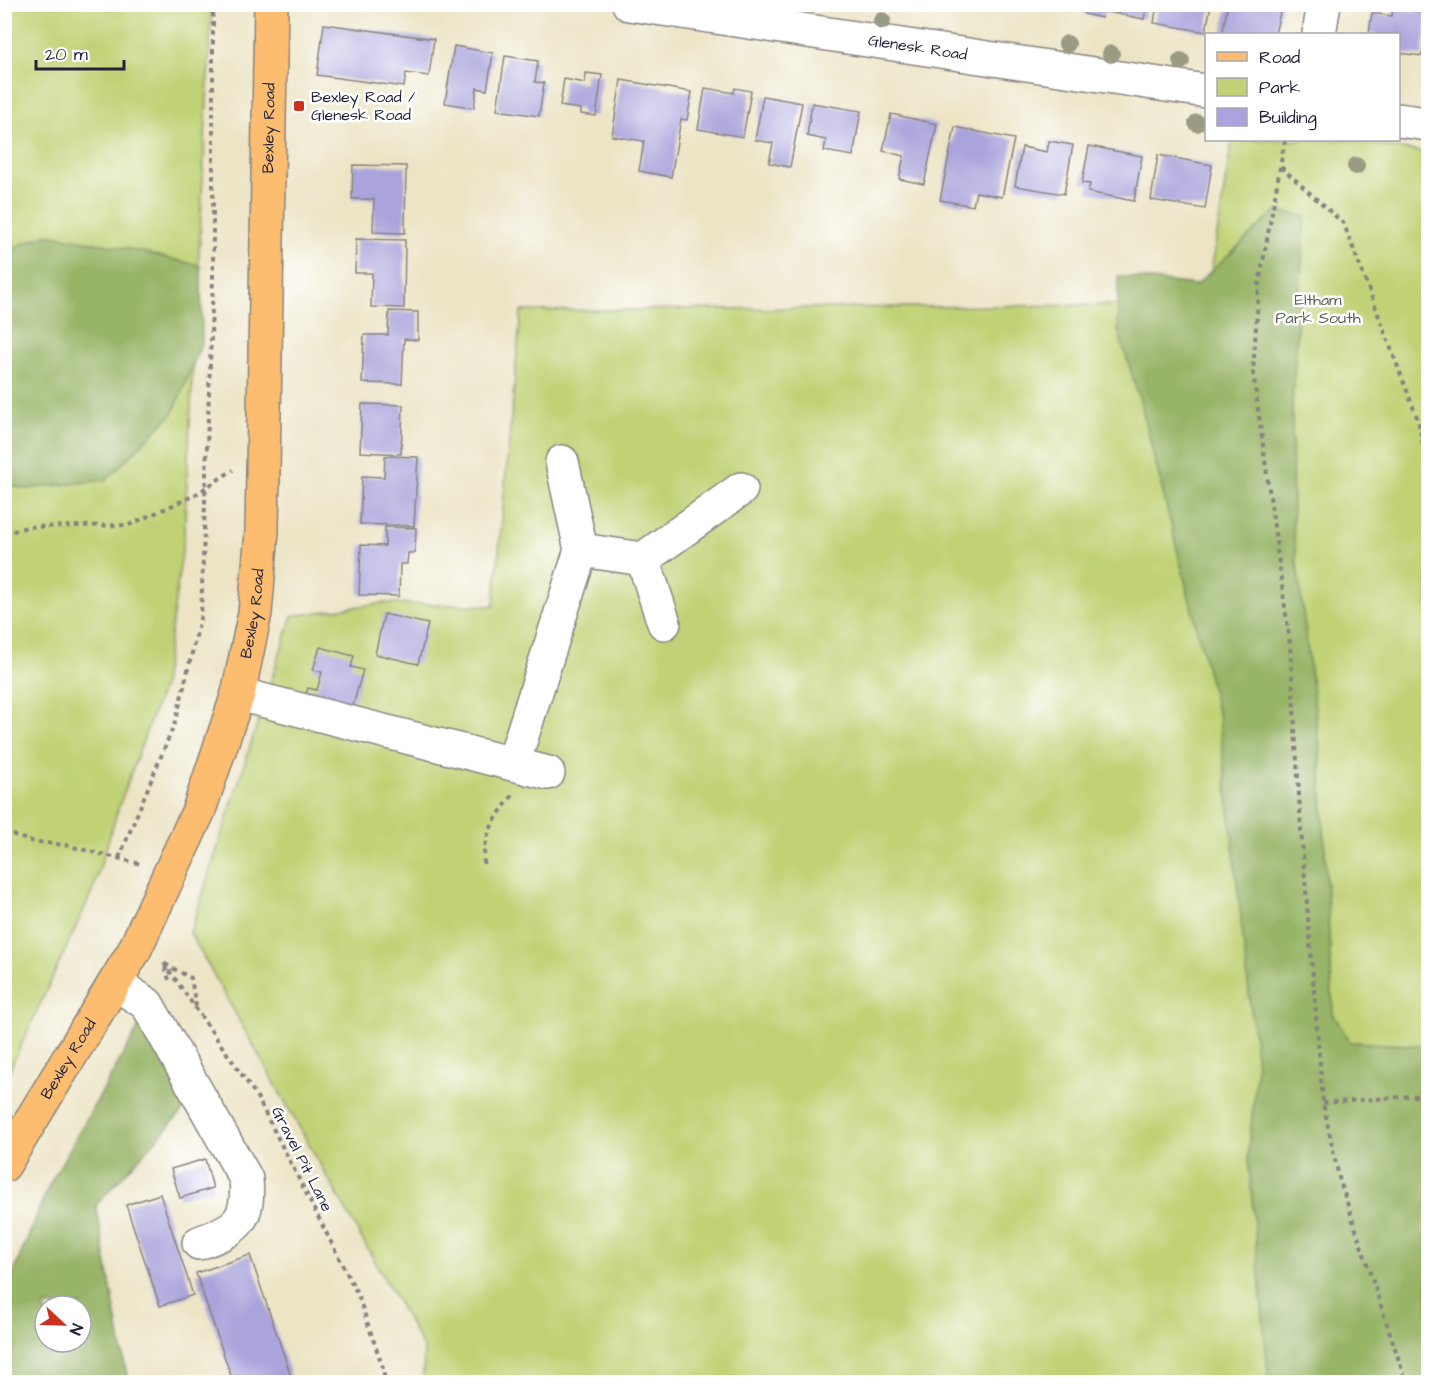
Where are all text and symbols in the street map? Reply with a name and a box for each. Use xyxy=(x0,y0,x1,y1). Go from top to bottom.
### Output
street label: Glenesk Road xyxy=(867,29,969,66)
scale bar xyxy=(36,33,124,71)
legend xyxy=(1205,33,1400,141)
text: 20 m xyxy=(45,42,88,67)
text: Road xyxy=(1259,45,1300,70)
text: Park xyxy=(1259,75,1301,100)
street label: Bexley Road xyxy=(257,83,281,174)
place label: Bexley Road / Glenesk Road xyxy=(311,86,415,126)
marker: Bexley Road / Glenesk Road xyxy=(292,99,306,113)
text: Building xyxy=(1259,105,1317,131)
park label: Eltham Park South xyxy=(1275,289,1361,329)
street label: Bexley Road xyxy=(235,568,270,660)
street label: Bexley Road xyxy=(35,1015,101,1103)
street label: Gravel Pit Lane xyxy=(266,1103,338,1216)
north arrow xyxy=(33,1294,93,1354)
text: N xyxy=(64,1320,88,1338)

